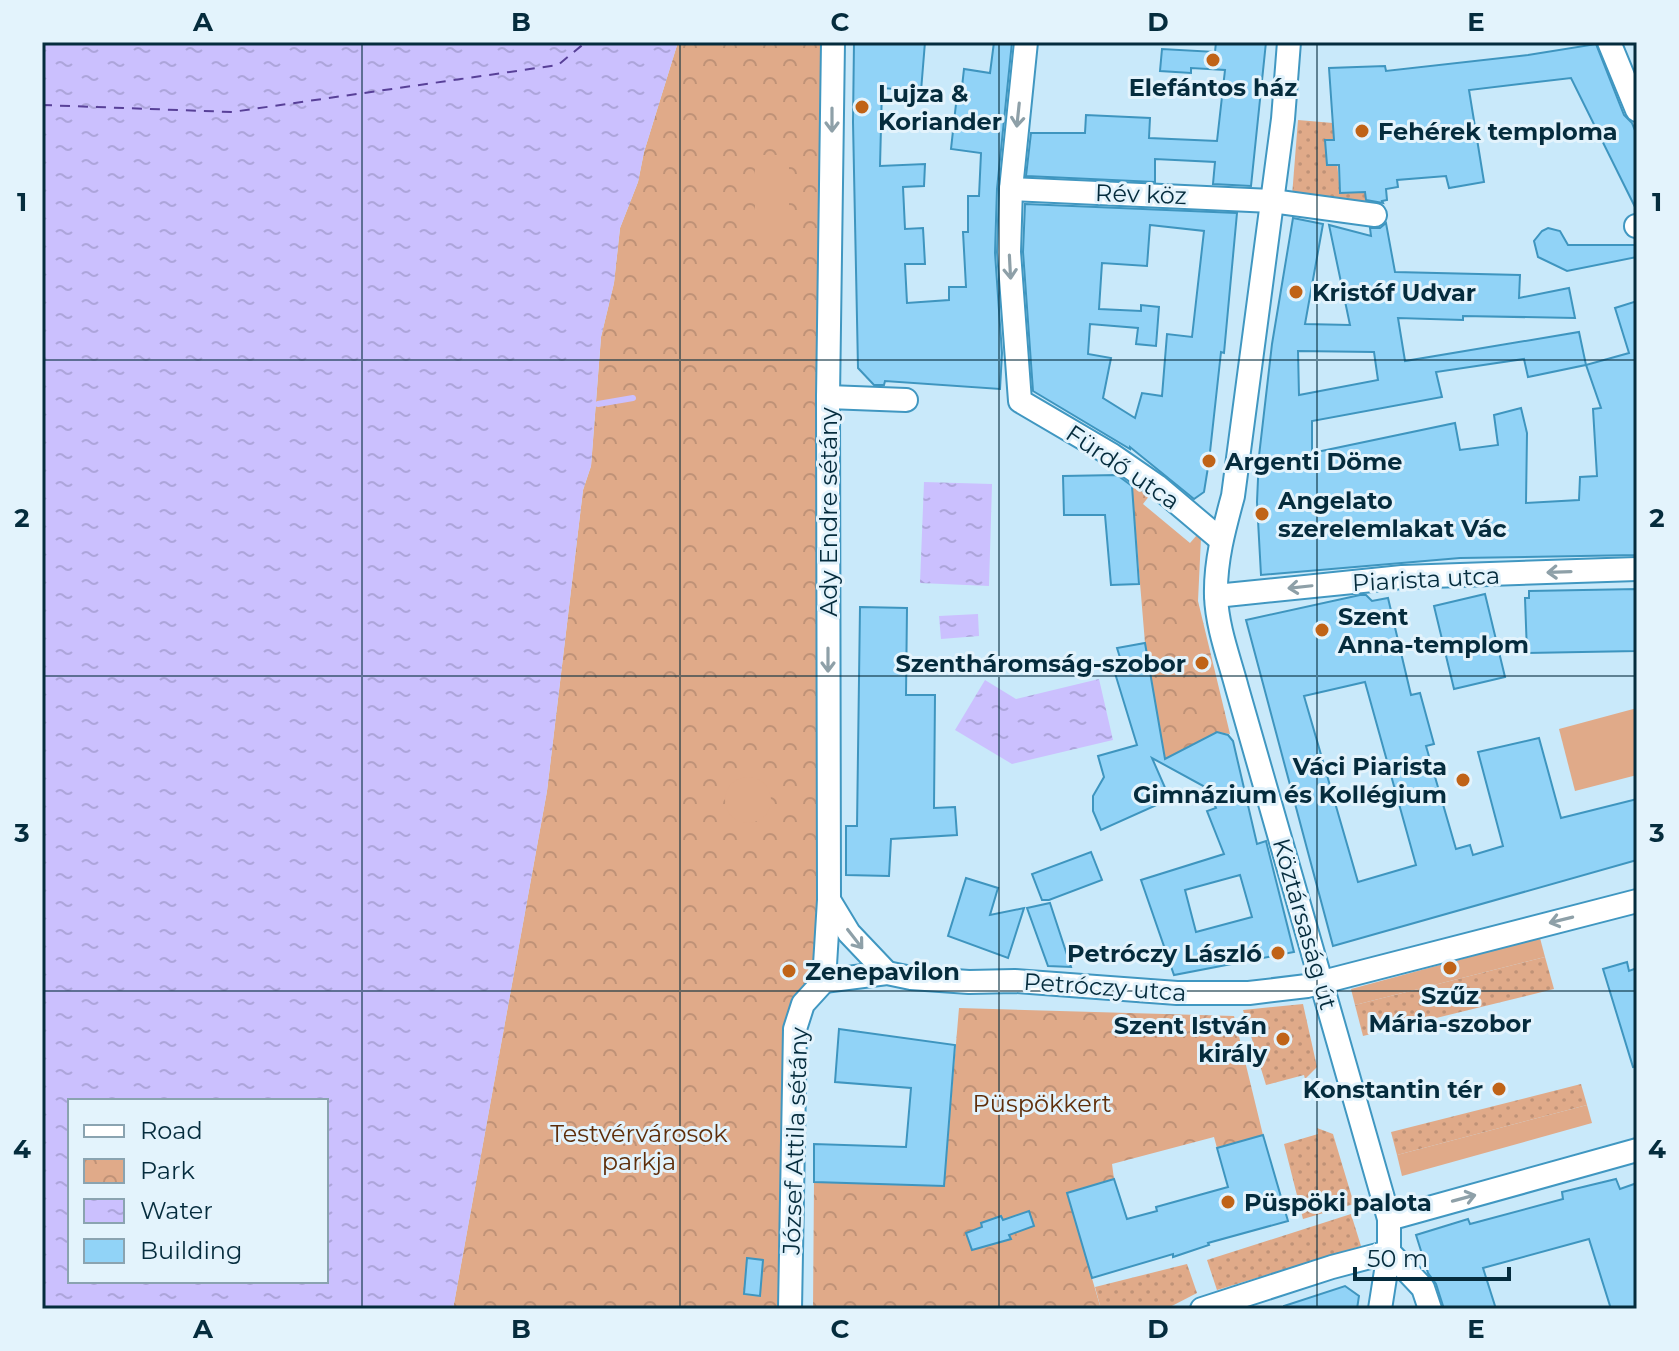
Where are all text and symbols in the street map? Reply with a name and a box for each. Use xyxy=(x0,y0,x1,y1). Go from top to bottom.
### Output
text: A xyxy=(192,6,214,38)
text: B xyxy=(511,6,531,38)
text: C xyxy=(831,6,850,38)
text: D xyxy=(1147,6,1169,38)
text: E xyxy=(1467,6,1485,38)
marker: Elefántos ház xyxy=(1204,51,1222,69)
place label: Elefántos ház xyxy=(1129,73,1297,102)
place label: Lujza & Koriander xyxy=(878,79,1002,136)
marker: Lujza & Koriander xyxy=(853,98,871,116)
one-way arrow xyxy=(1010,102,1025,128)
one-way arrow xyxy=(825,106,840,133)
place label: Fehérek temploma xyxy=(1378,117,1618,146)
marker: Fehérek temploma xyxy=(1353,122,1371,140)
street label: Rév köz xyxy=(1095,178,1187,210)
text: 1 xyxy=(17,186,27,218)
text: 1 xyxy=(1652,186,1662,218)
one-way arrow xyxy=(1002,253,1017,280)
place label: Kristóf Udvar xyxy=(1312,278,1476,307)
marker: Kristóf Udvar xyxy=(1287,283,1305,301)
street label: Ady Endre sétány xyxy=(814,407,843,617)
street label: Fürdő utca xyxy=(1061,418,1185,516)
place label: Argenti Döme xyxy=(1224,447,1402,476)
marker: Argenti Döme xyxy=(1200,452,1218,470)
place label: Angelato szerelemlakat Vác xyxy=(1277,486,1507,543)
text: 2 xyxy=(14,502,30,534)
text: 2 xyxy=(1649,502,1665,534)
marker: Angelato szerelemlakat Vác xyxy=(1253,505,1271,523)
street label: Piarista utca xyxy=(1351,561,1501,597)
one-way arrow xyxy=(1546,565,1573,580)
one-way arrow xyxy=(1287,580,1314,595)
place label: Szent Anna-templom xyxy=(1337,602,1529,659)
marker: Szent Anna-templom xyxy=(1313,621,1331,639)
one-way arrow xyxy=(820,646,836,673)
place label: Szentháromság-szobor xyxy=(896,649,1186,678)
marker: Szentháromság-szobor xyxy=(1193,654,1211,672)
place label: Váci Piarista Gimnázium és Kollégium xyxy=(1133,752,1447,809)
marker: Váci Piarista Gimnázium és Kollégium xyxy=(1454,771,1472,789)
text: 3 xyxy=(13,817,30,849)
text: 3 xyxy=(1648,817,1665,849)
street label: Köztársaság út xyxy=(1267,835,1343,1013)
one-way arrow xyxy=(1549,914,1575,929)
one-way arrow xyxy=(846,928,863,950)
place label: Petróczy László xyxy=(1067,939,1262,968)
marker: Petróczy László xyxy=(1269,944,1287,962)
place label: Zenepavilon xyxy=(805,957,960,986)
marker: Szűz Mária-szobor xyxy=(1441,959,1459,977)
marker: Zenepavilon xyxy=(780,962,798,980)
street label: Petróczy utca xyxy=(1023,967,1187,1007)
place label: Szűz Mária-szobor xyxy=(1368,981,1532,1038)
place label: Szent István király xyxy=(1114,1011,1268,1068)
street label: József Attila sétány xyxy=(776,1027,813,1256)
marker: Szent István király xyxy=(1274,1030,1292,1048)
place label: Konstantin tér xyxy=(1303,1075,1483,1104)
marker: Konstantin tér xyxy=(1490,1080,1508,1098)
park label: Püspökkert xyxy=(973,1089,1112,1118)
legend xyxy=(68,1099,328,1283)
text: Road xyxy=(140,1116,203,1145)
park label: Testvérvárosok parkja xyxy=(550,1119,728,1176)
text: 4 xyxy=(13,1133,31,1165)
text: 4 xyxy=(1648,1133,1666,1165)
text: Park xyxy=(140,1156,195,1185)
place label: Püspöki palota xyxy=(1244,1188,1432,1217)
one-way arrow xyxy=(1451,1190,1477,1205)
marker: Püspöki palota xyxy=(1219,1193,1237,1211)
text: Water xyxy=(140,1196,213,1225)
scale bar xyxy=(1355,1231,1509,1281)
text: Building xyxy=(140,1236,243,1265)
text: 50 m xyxy=(1367,1244,1428,1273)
text: A xyxy=(192,1313,214,1345)
text: B xyxy=(511,1313,531,1345)
text: C xyxy=(831,1313,850,1345)
text: D xyxy=(1147,1313,1169,1345)
text: E xyxy=(1467,1313,1485,1345)

